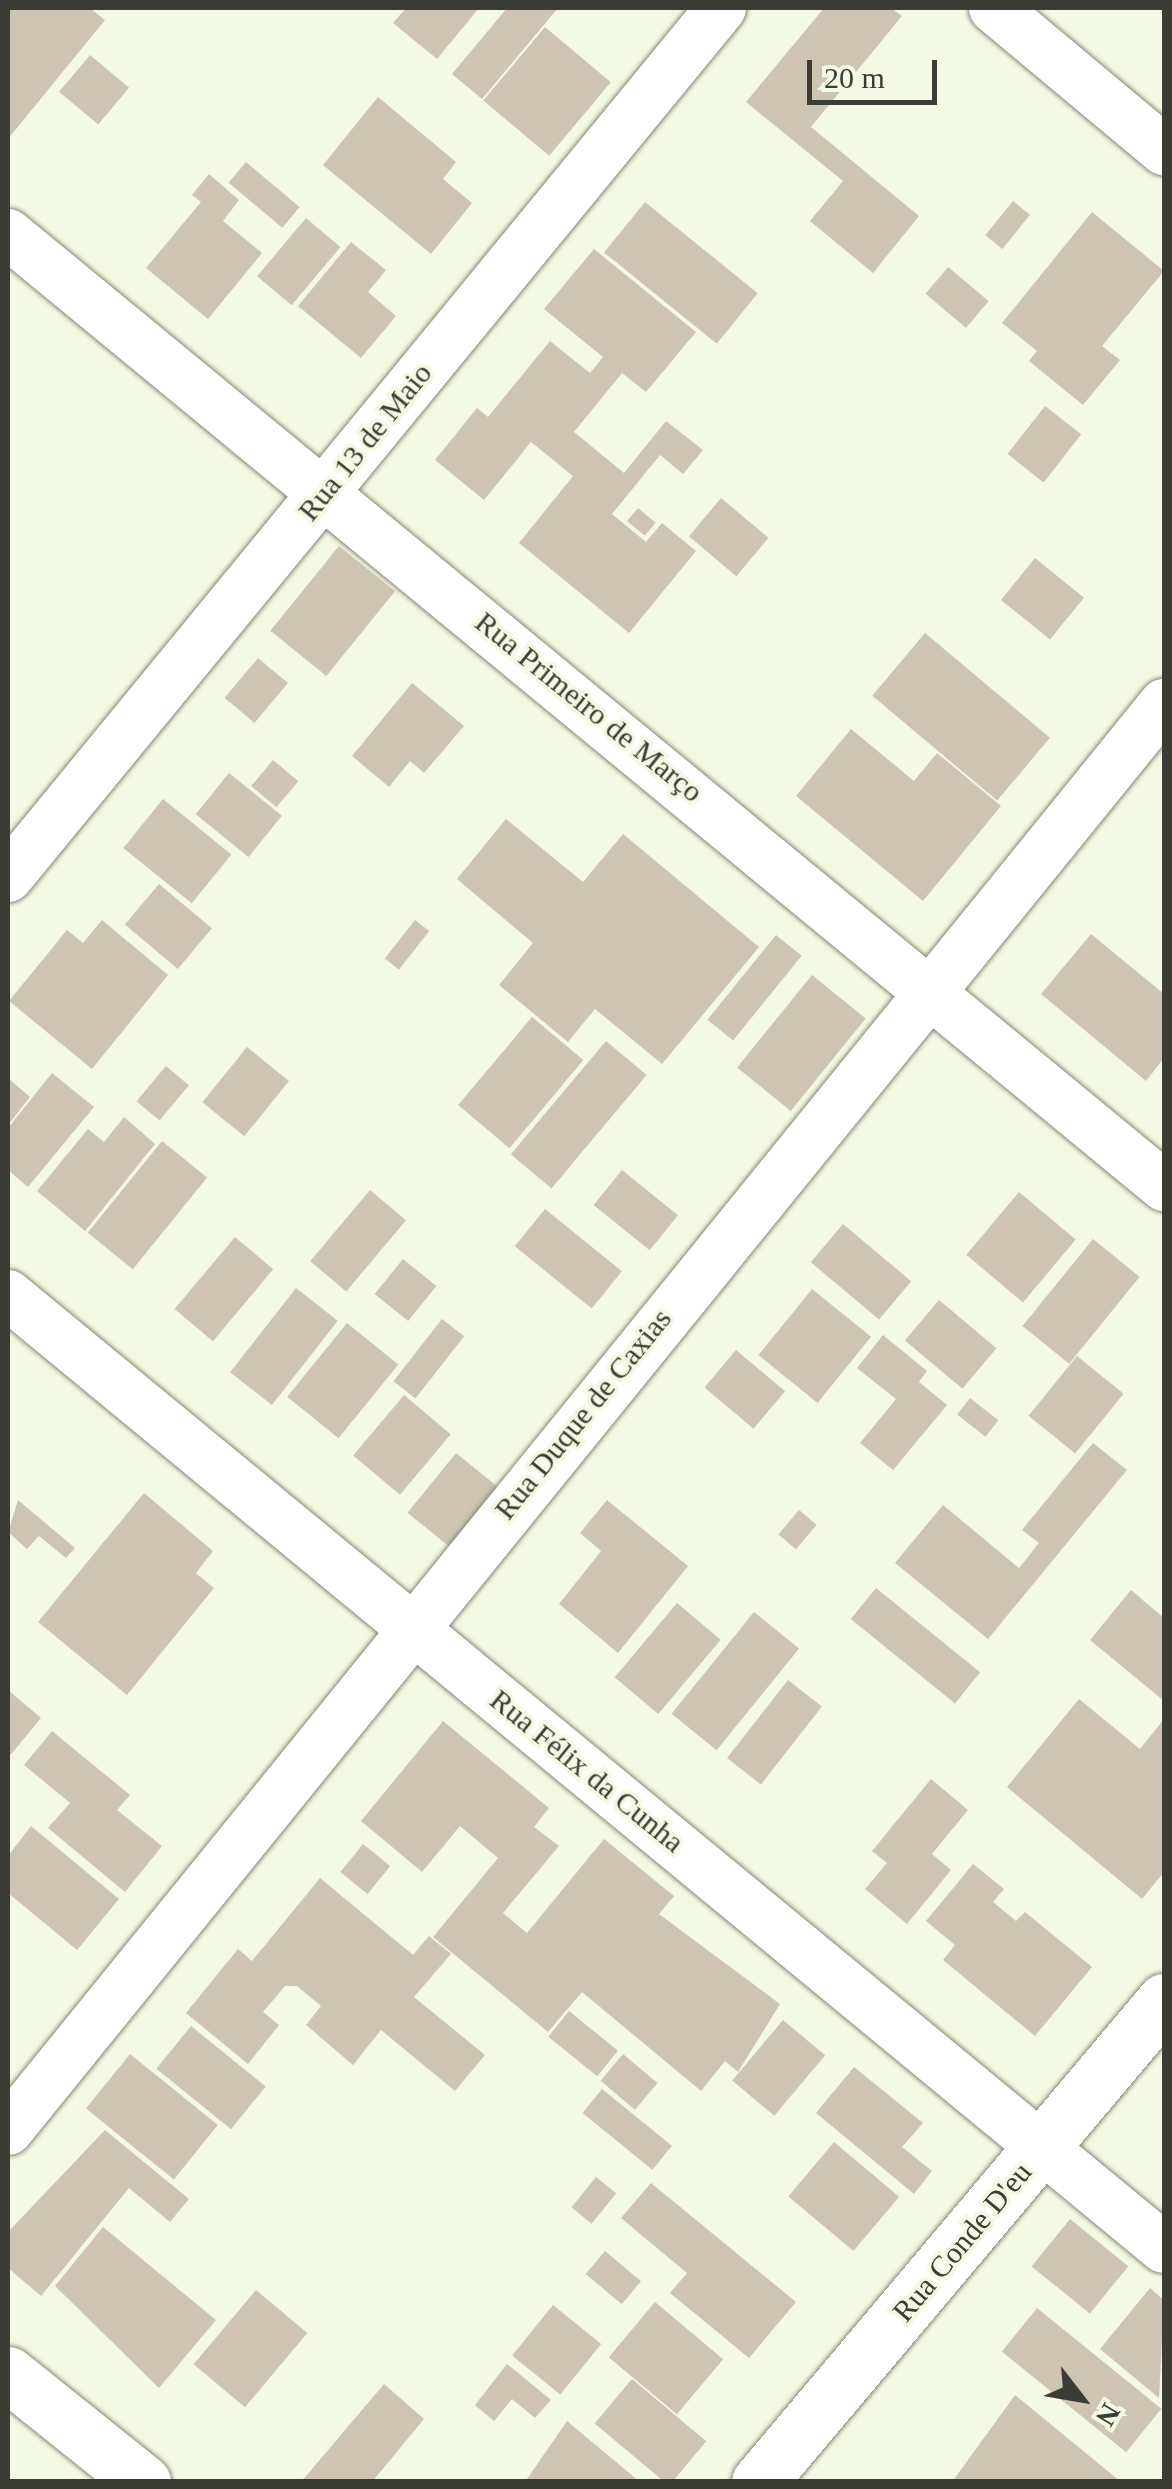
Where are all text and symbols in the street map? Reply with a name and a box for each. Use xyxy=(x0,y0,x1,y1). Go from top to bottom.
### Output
scale bar xyxy=(812,40,942,102)
text: 20 m xyxy=(824,61,885,94)
street label: Rua 13 de Maio xyxy=(290,356,440,528)
street label: Rua Primeiro de Março xyxy=(468,604,710,810)
street label: Rua Duque de Caxias xyxy=(487,1301,679,1527)
street label: Rua Félix da Cunha xyxy=(483,1682,691,1860)
street label: Rua Conde D'eu xyxy=(885,2155,1039,2329)
north arrow xyxy=(1032,2349,1132,2449)
text: N xyxy=(1090,2398,1127,2431)

